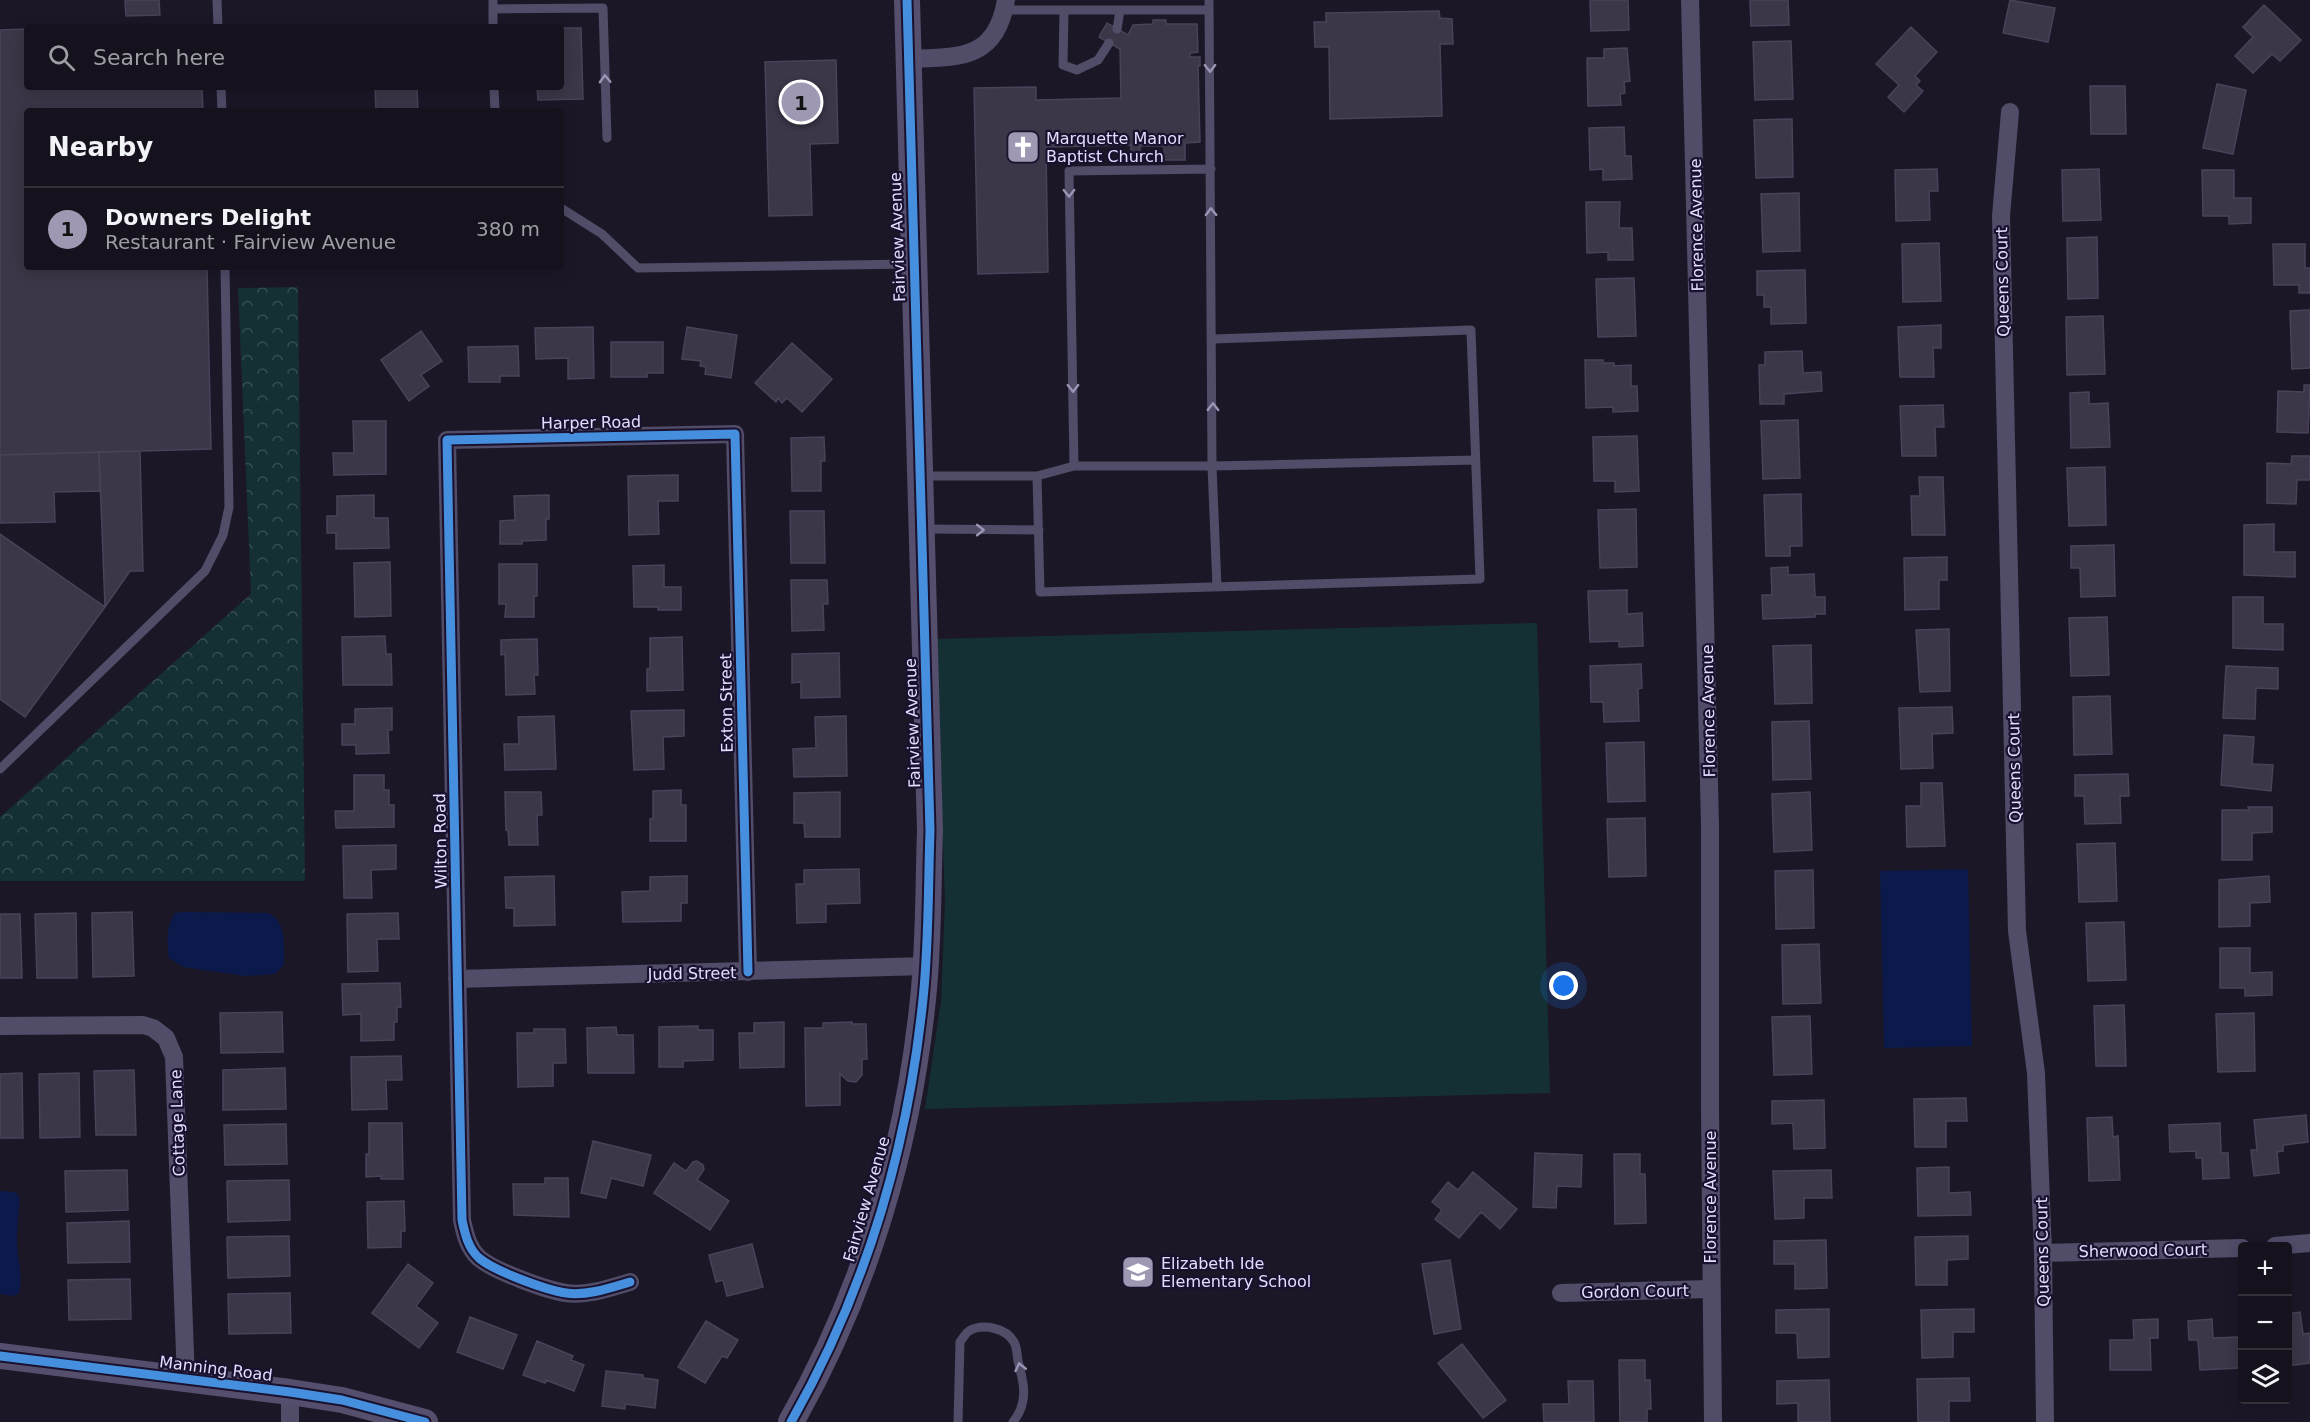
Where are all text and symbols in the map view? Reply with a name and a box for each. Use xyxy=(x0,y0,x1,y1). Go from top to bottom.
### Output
search box xyxy=(24,24,564,90)
icon: search xyxy=(45,41,78,74)
text: Search here xyxy=(93,45,225,70)
one-way arrow xyxy=(1203,64,1216,73)
one-way arrow xyxy=(599,75,611,84)
pin: 1 xyxy=(782,80,820,124)
church icon: Marquette Manor Baptist Church xyxy=(1005,129,1041,165)
place label: Marquette Manor Baptist Church xyxy=(1046,129,1184,166)
text: Nearby xyxy=(48,132,153,162)
street label: Florence Avenue xyxy=(1686,158,1707,292)
street label: Fairview Avenue xyxy=(886,172,909,302)
one-way arrow xyxy=(1063,188,1076,197)
text: Downers Delight xyxy=(105,205,311,230)
one-way arrow xyxy=(1205,208,1217,217)
text: 1 xyxy=(61,217,74,241)
text: 380 m xyxy=(476,217,540,241)
street label: Queens Court xyxy=(1992,227,2013,337)
text: Restaurant · Fairview Avenue xyxy=(105,230,396,254)
one-way arrow xyxy=(1067,383,1079,392)
one-way arrow xyxy=(1207,403,1219,412)
street label: Harper Road xyxy=(541,412,641,433)
one-way arrow xyxy=(975,524,984,536)
street label: Florence Avenue xyxy=(1698,644,1719,778)
street label: Exton Street xyxy=(716,653,737,753)
street label: Fairview Avenue xyxy=(901,658,924,788)
street label: Queens Court xyxy=(2004,713,2025,823)
street label: Wilton Road xyxy=(430,793,451,889)
street label: Judd Street xyxy=(646,963,737,984)
your location xyxy=(1549,971,1578,1000)
street label: Cottage Lane xyxy=(166,1069,189,1177)
street label: Florence Avenue xyxy=(1701,1131,1720,1263)
street label: Fairview Avenue xyxy=(839,1134,894,1264)
street label: Queens Court xyxy=(2032,1197,2053,1307)
street label: Sherwood Court xyxy=(2079,1240,2207,1261)
map controls xyxy=(2238,1242,2292,1404)
button: + xyxy=(2238,1242,2292,1296)
school or university icon: Elizabeth Ide Elementary School xyxy=(1120,1254,1156,1290)
place label: Elizabeth Ide Elementary School xyxy=(1161,1254,1311,1291)
street label: Gordon Court xyxy=(1581,1281,1689,1302)
button: − xyxy=(2238,1296,2292,1350)
button: layers xyxy=(2238,1350,2292,1404)
street label: Manning Road xyxy=(158,1352,274,1385)
one-way arrow xyxy=(1014,1362,1027,1372)

